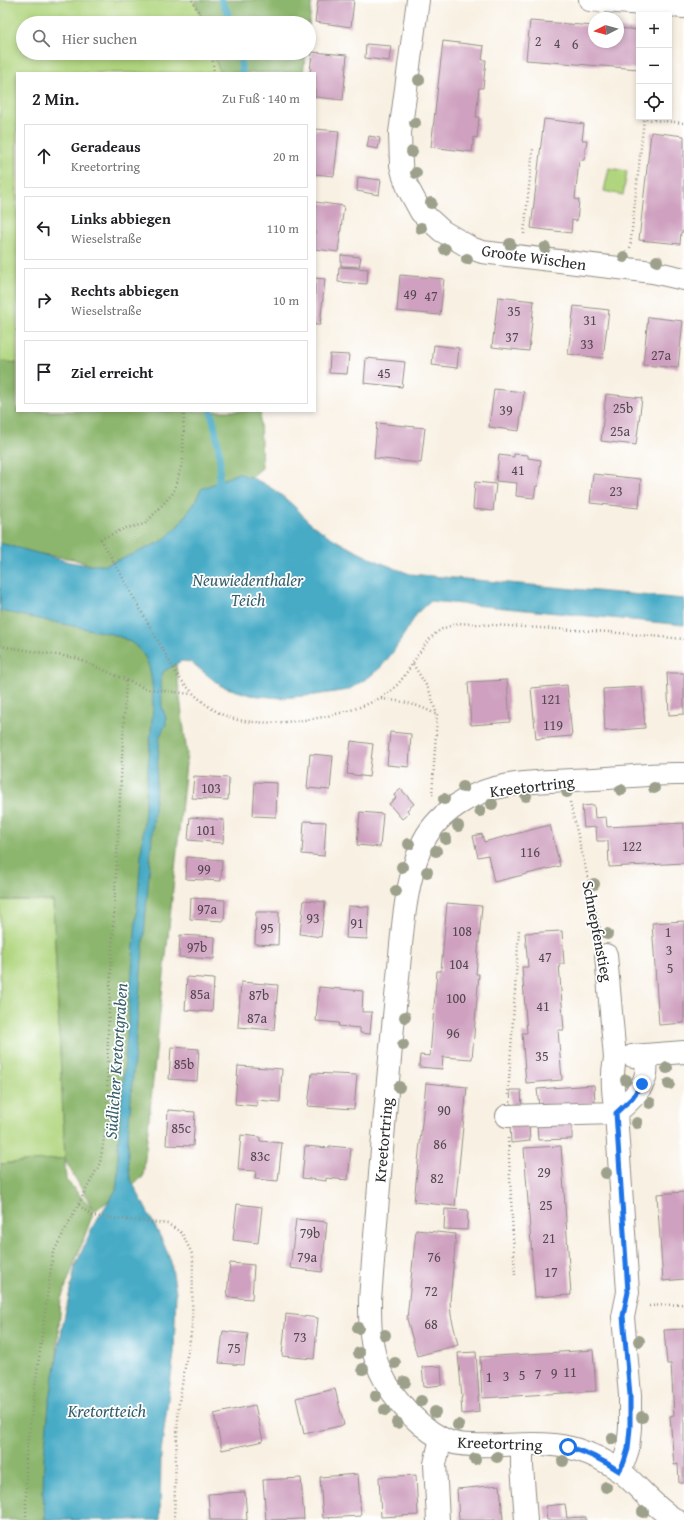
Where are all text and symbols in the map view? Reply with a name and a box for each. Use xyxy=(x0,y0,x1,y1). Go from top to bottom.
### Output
north arrow xyxy=(588,12,624,48)
map controls xyxy=(636,12,672,120)
button: + xyxy=(636,12,672,48)
search box xyxy=(16,16,316,60)
icon: search xyxy=(30,27,52,49)
text: Hier suchen xyxy=(62,28,137,49)
house number: 2 xyxy=(535,31,541,51)
house number: 4 xyxy=(554,33,561,53)
house number: 6 xyxy=(572,34,579,54)
button: − xyxy=(636,48,672,84)
button: locate xyxy=(636,84,672,120)
text: 2 Min. xyxy=(32,86,79,111)
text: Zu Fuß · 140 m xyxy=(222,89,300,108)
text: Geradeaus xyxy=(71,136,141,157)
icon: ahead xyxy=(33,145,55,167)
text: 20 m xyxy=(273,147,299,166)
text: Kreetortring xyxy=(71,157,140,176)
text: Links abbiegen xyxy=(71,208,171,229)
icon: left xyxy=(33,217,55,239)
text: 110 m xyxy=(267,219,299,238)
text: Wieselstraße xyxy=(71,229,142,248)
street label: Groote Wischen xyxy=(480,238,588,276)
text: Rechts abbiegen xyxy=(71,280,179,301)
house number: 49 xyxy=(403,284,417,304)
house number: 47 xyxy=(424,286,438,306)
icon: right xyxy=(33,289,55,311)
text: 10 m xyxy=(273,291,299,310)
text: Wieselstraße xyxy=(71,301,142,320)
house number: 35 xyxy=(507,301,521,321)
house number: 31 xyxy=(583,310,597,330)
house number: 37 xyxy=(505,327,519,347)
house number: 33 xyxy=(580,334,594,354)
house number: 27a xyxy=(651,345,671,365)
icon: arrive xyxy=(33,361,55,383)
text: Ziel erreicht xyxy=(71,362,153,383)
house number: 45 xyxy=(377,363,391,383)
house number: 25b xyxy=(613,398,633,418)
house number: 39 xyxy=(499,400,513,420)
house number: 25a xyxy=(610,421,630,441)
house number: 41 xyxy=(511,460,525,480)
house number: 23 xyxy=(609,481,623,501)
water label: Neuwiedenthaler Teich xyxy=(192,567,304,612)
house number: 121 xyxy=(541,689,561,709)
house number: 119 xyxy=(543,715,563,735)
street label: Kreetortring xyxy=(488,769,576,803)
house number: 103 xyxy=(201,778,221,798)
house number: 101 xyxy=(196,820,216,840)
house number: 122 xyxy=(622,836,642,856)
house number: 116 xyxy=(520,842,540,862)
house number: 99 xyxy=(197,859,211,879)
street label: Schnepfenstieg xyxy=(576,878,620,984)
house number: 97a xyxy=(197,899,217,919)
house number: 93 xyxy=(306,908,320,928)
house number: 91 xyxy=(350,913,364,933)
house number: 95 xyxy=(260,918,274,938)
house number: 108 xyxy=(452,921,472,941)
house number: 1 xyxy=(665,922,671,942)
house number: 97b xyxy=(187,937,207,957)
house number: 3 xyxy=(666,940,672,960)
house number: 47 xyxy=(538,947,552,967)
house number: 104 xyxy=(449,954,469,974)
house number: 5 xyxy=(667,958,673,978)
water label: Südlicher Kretortgraben xyxy=(98,982,133,1140)
house number: 85a xyxy=(190,984,210,1004)
house number: 87b xyxy=(249,985,269,1005)
house number: 100 xyxy=(446,988,466,1008)
house number: 41 xyxy=(536,996,550,1016)
house number: 87a xyxy=(247,1008,267,1028)
house number: 96 xyxy=(446,1023,460,1043)
house number: 35 xyxy=(535,1046,549,1066)
house number: 85b xyxy=(174,1054,194,1074)
route end xyxy=(633,1075,651,1093)
street label: Kreetortring xyxy=(367,1097,399,1183)
house number: 90 xyxy=(437,1100,451,1120)
house number: 85c xyxy=(171,1118,191,1138)
house number: 86 xyxy=(433,1134,447,1154)
house number: 83c xyxy=(250,1146,270,1166)
house number: 29 xyxy=(537,1162,551,1182)
house number: 82 xyxy=(430,1168,444,1188)
house number: 25 xyxy=(539,1195,553,1215)
house number: 79b xyxy=(300,1223,320,1243)
house number: 21 xyxy=(542,1228,556,1248)
house number: 79a xyxy=(297,1247,317,1267)
house number: 76 xyxy=(427,1247,441,1267)
house number: 17 xyxy=(544,1262,558,1282)
house number: 72 xyxy=(424,1281,438,1301)
house number: 68 xyxy=(424,1314,438,1334)
house number: 73 xyxy=(293,1327,307,1347)
house number: 75 xyxy=(227,1338,241,1358)
house number: 11 xyxy=(563,1362,577,1382)
house number: 9 xyxy=(551,1363,558,1383)
house number: 7 xyxy=(535,1364,542,1384)
house number: 5 xyxy=(519,1365,525,1385)
house number: 3 xyxy=(503,1366,509,1386)
house number: 1 xyxy=(486,1367,492,1387)
water label: Kretortteich xyxy=(67,1398,147,1423)
street label: Kreetortring xyxy=(457,1430,543,1456)
route start xyxy=(559,1438,577,1456)

